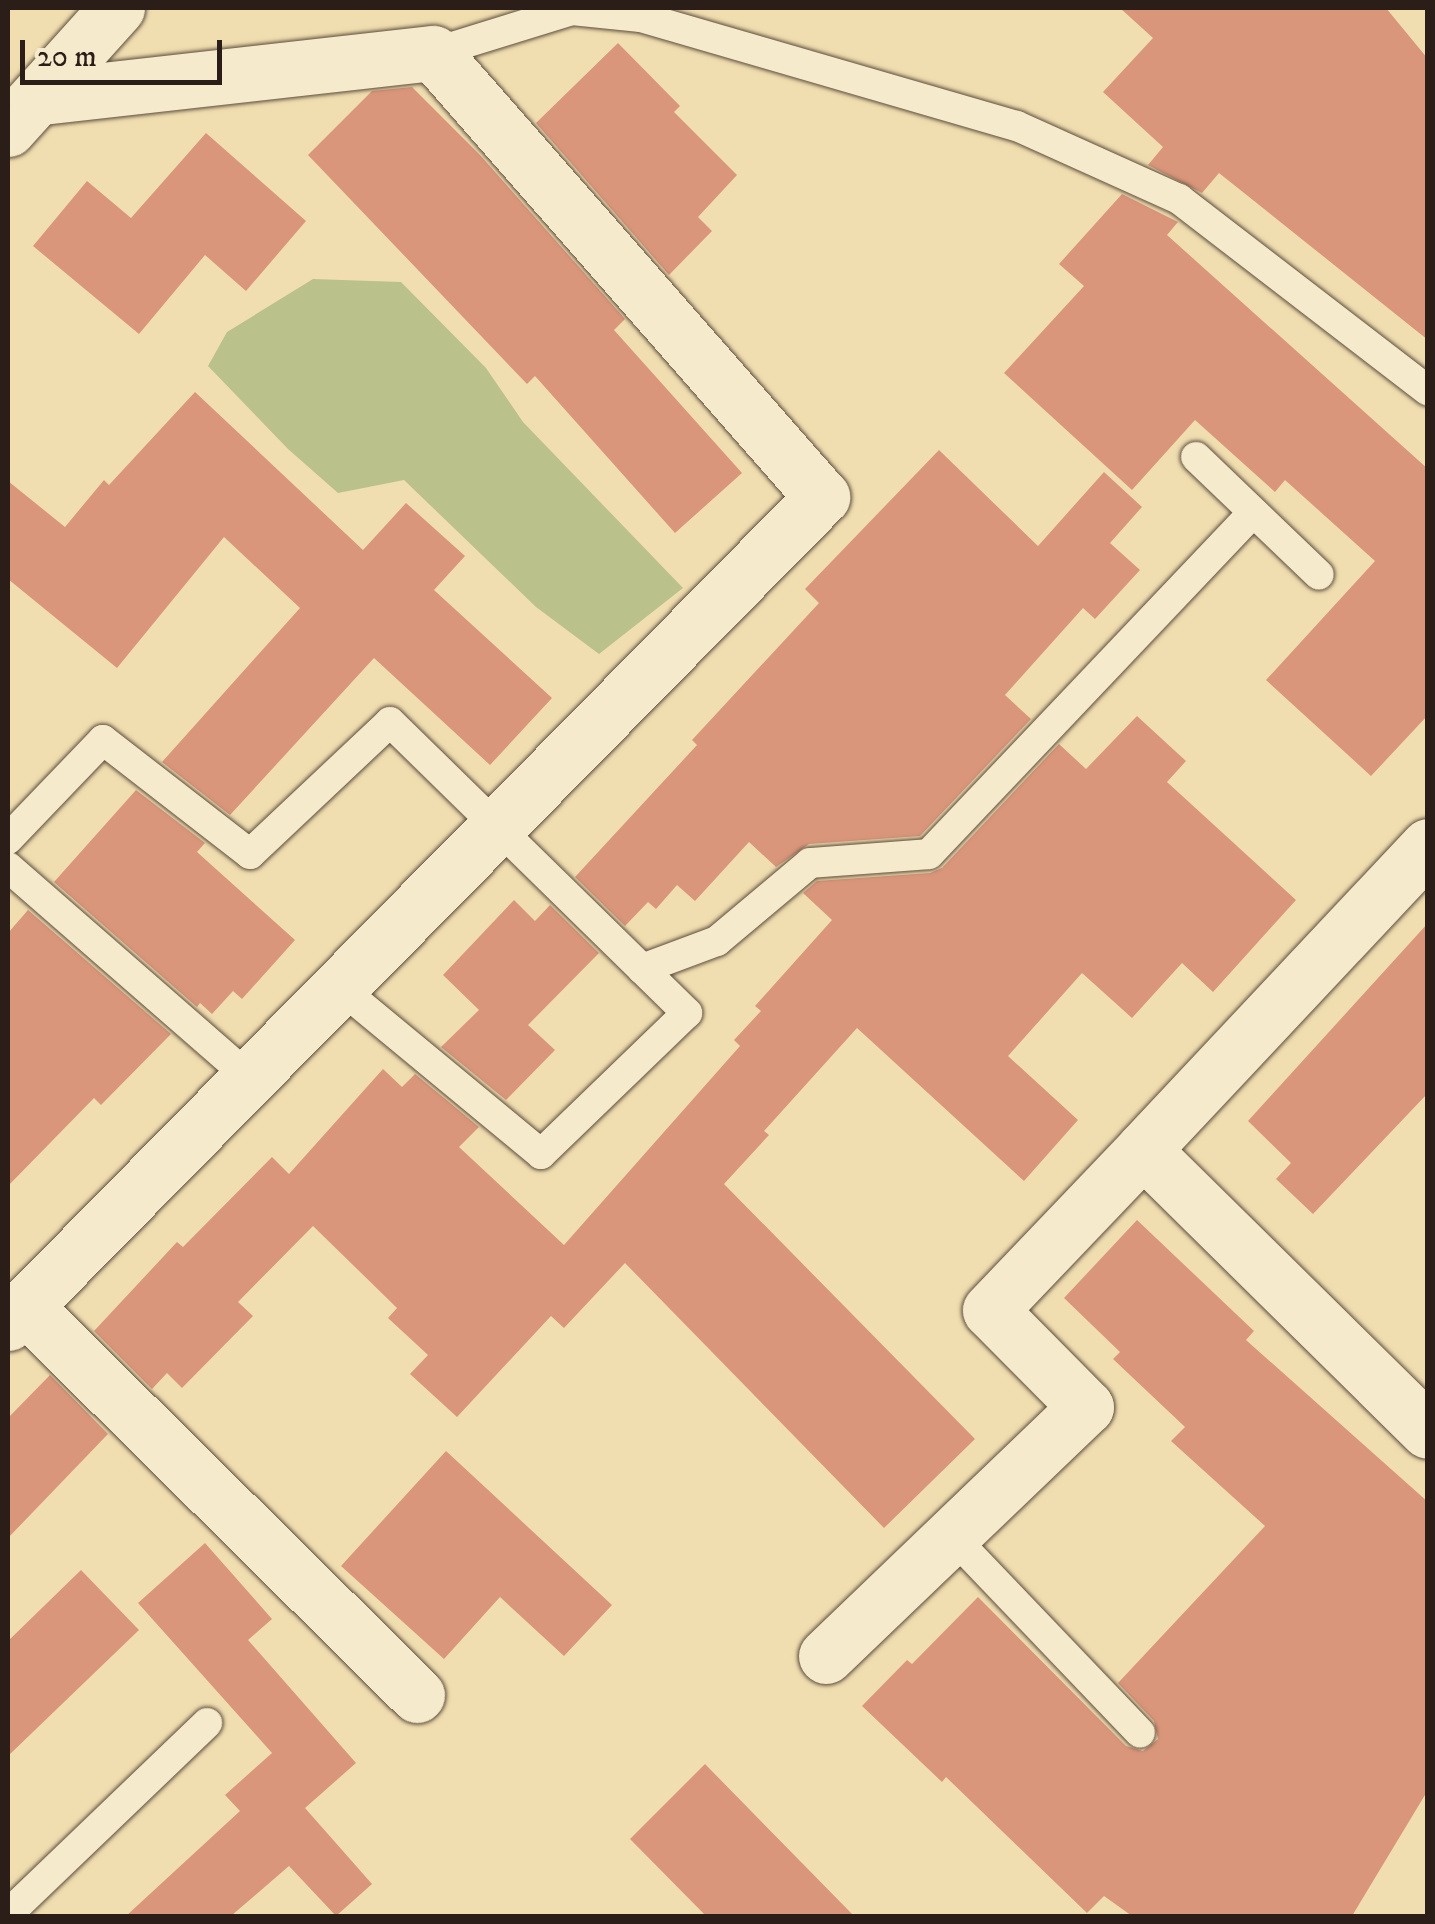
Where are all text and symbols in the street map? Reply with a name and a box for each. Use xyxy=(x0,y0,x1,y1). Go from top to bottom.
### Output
scale bar xyxy=(25,20,228,82)
text: 20 m xyxy=(37,39,97,76)

